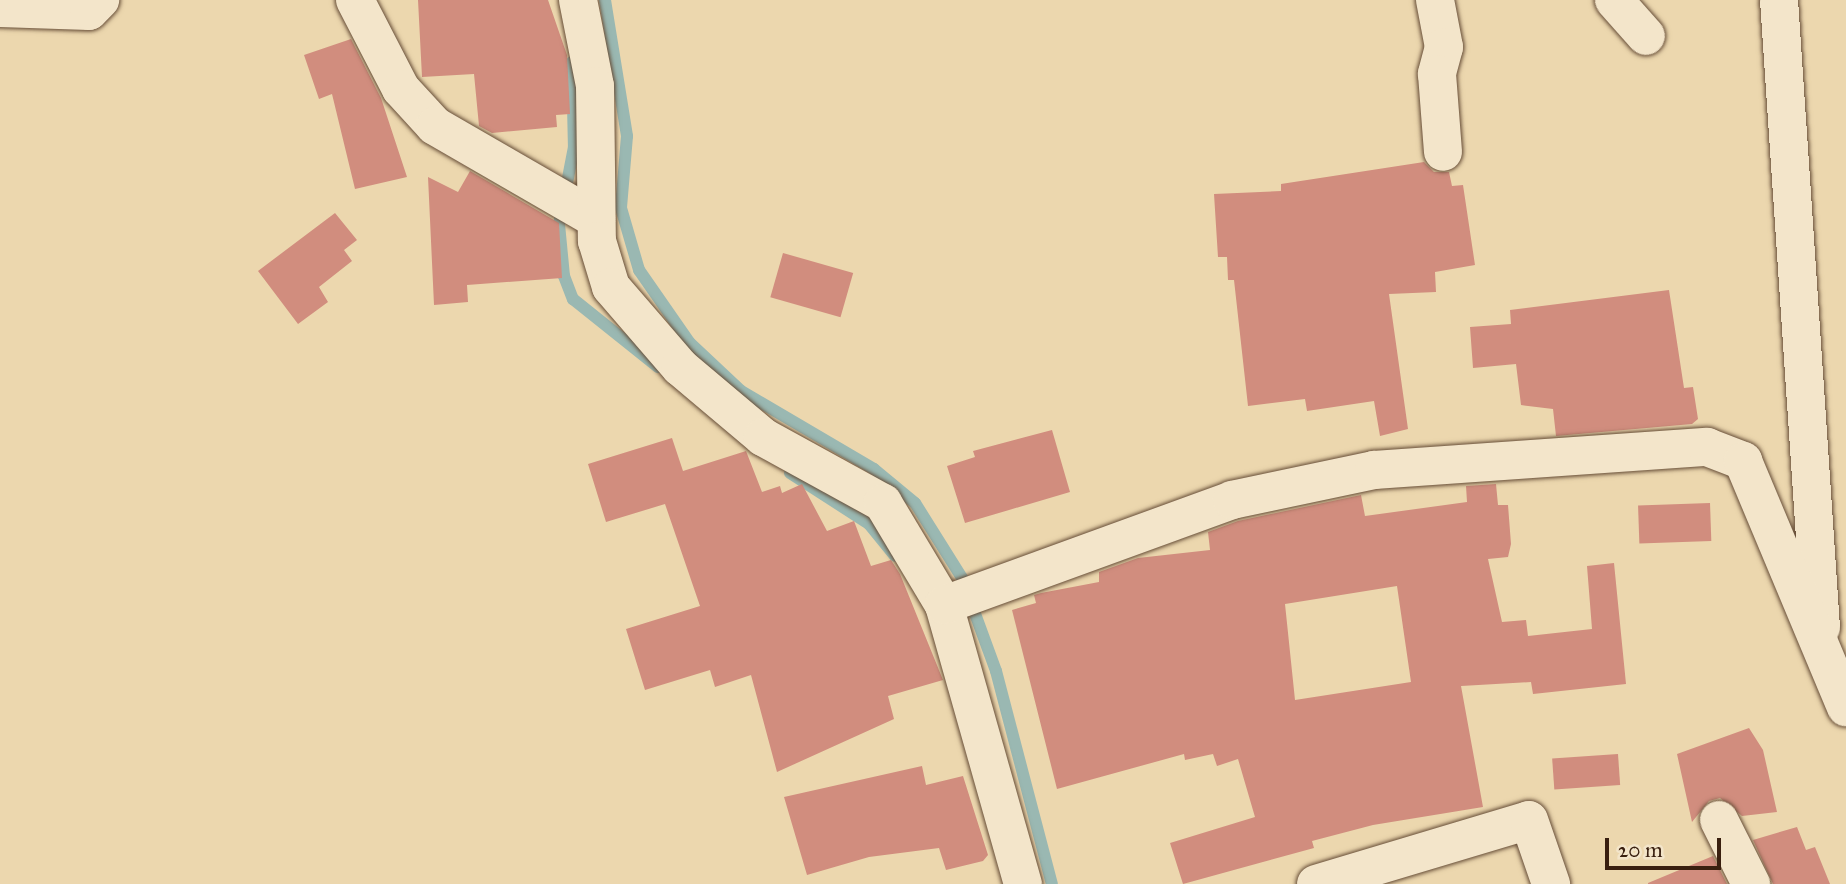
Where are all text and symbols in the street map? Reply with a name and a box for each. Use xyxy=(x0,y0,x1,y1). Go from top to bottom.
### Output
scale bar xyxy=(1608,824,1724,868)
text: 20 m xyxy=(1618,837,1663,863)

